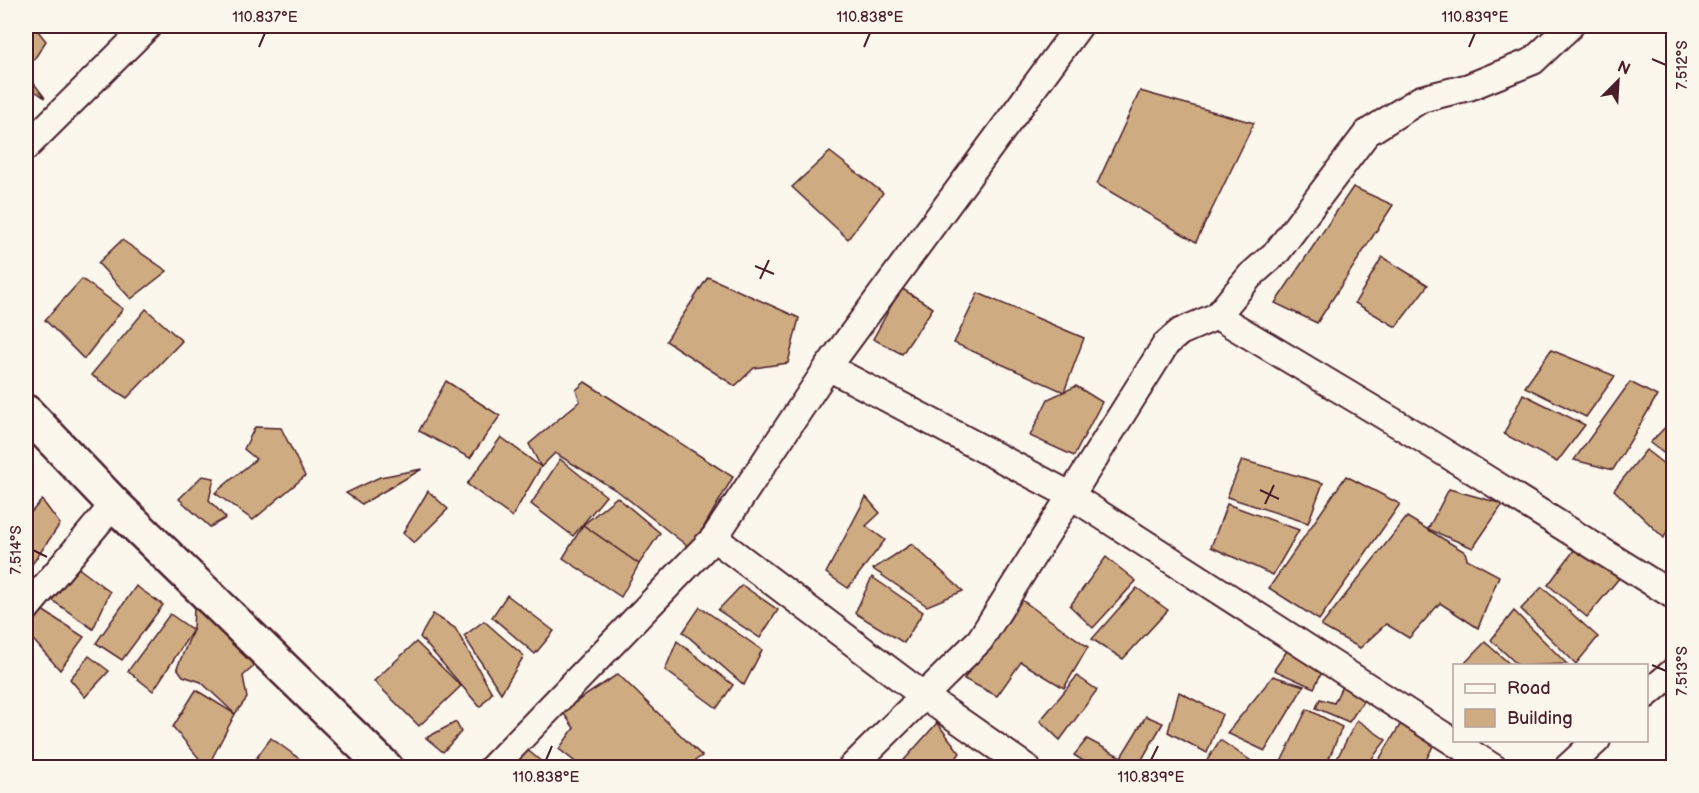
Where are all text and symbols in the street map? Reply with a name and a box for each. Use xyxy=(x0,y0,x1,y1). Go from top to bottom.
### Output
text: 110.837°E xyxy=(232,8,298,27)
text: 110.838°E xyxy=(837,8,904,27)
text: 110.839°E xyxy=(1442,8,1509,27)
text: 7.512°S xyxy=(1673,40,1692,90)
north arrow xyxy=(1588,51,1648,111)
text: N xyxy=(1614,58,1633,80)
text: 7.514°S xyxy=(7,525,26,575)
text: 7.513°S xyxy=(1673,646,1692,696)
legend xyxy=(1453,664,1648,742)
text: Road xyxy=(1507,678,1551,699)
text: Building xyxy=(1507,708,1573,729)
text: 110.838°E xyxy=(513,768,580,787)
text: 110.839°E xyxy=(1118,768,1185,787)

